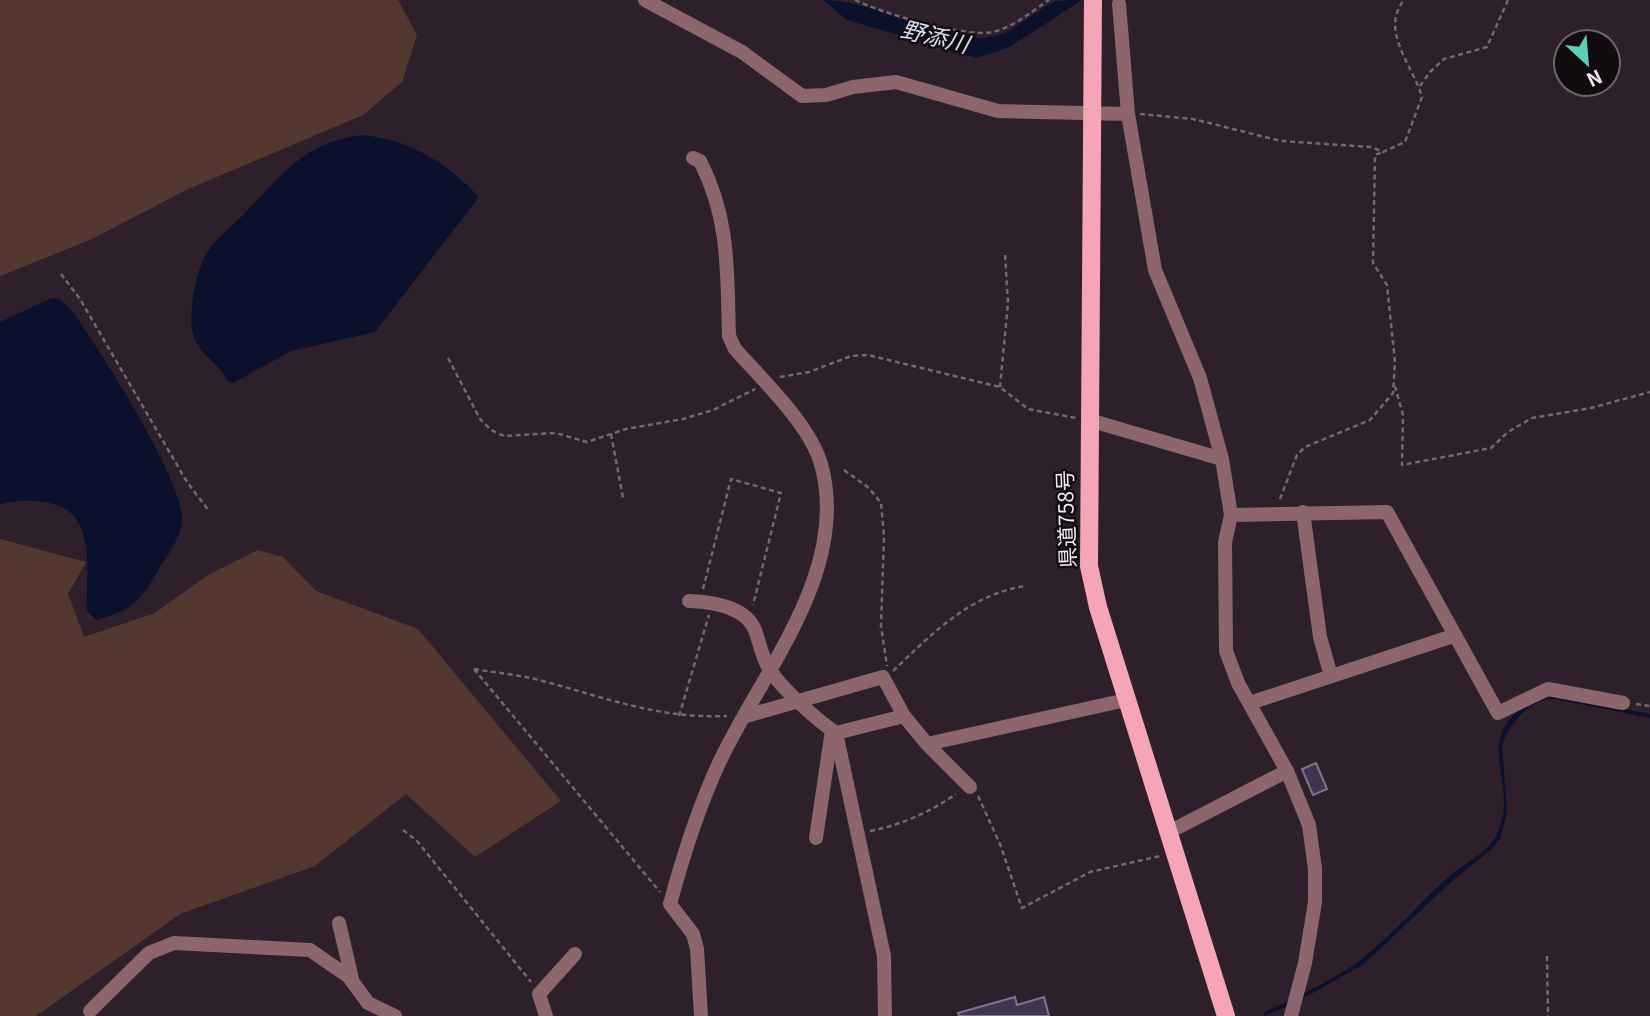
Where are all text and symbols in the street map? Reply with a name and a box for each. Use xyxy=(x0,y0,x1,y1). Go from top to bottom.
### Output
water label: 野添川 xyxy=(898,10,976,61)
north arrow xyxy=(1552,28,1622,98)
text: N xyxy=(1583,64,1607,95)
street label: 県道758号 xyxy=(1048,470,1082,569)

